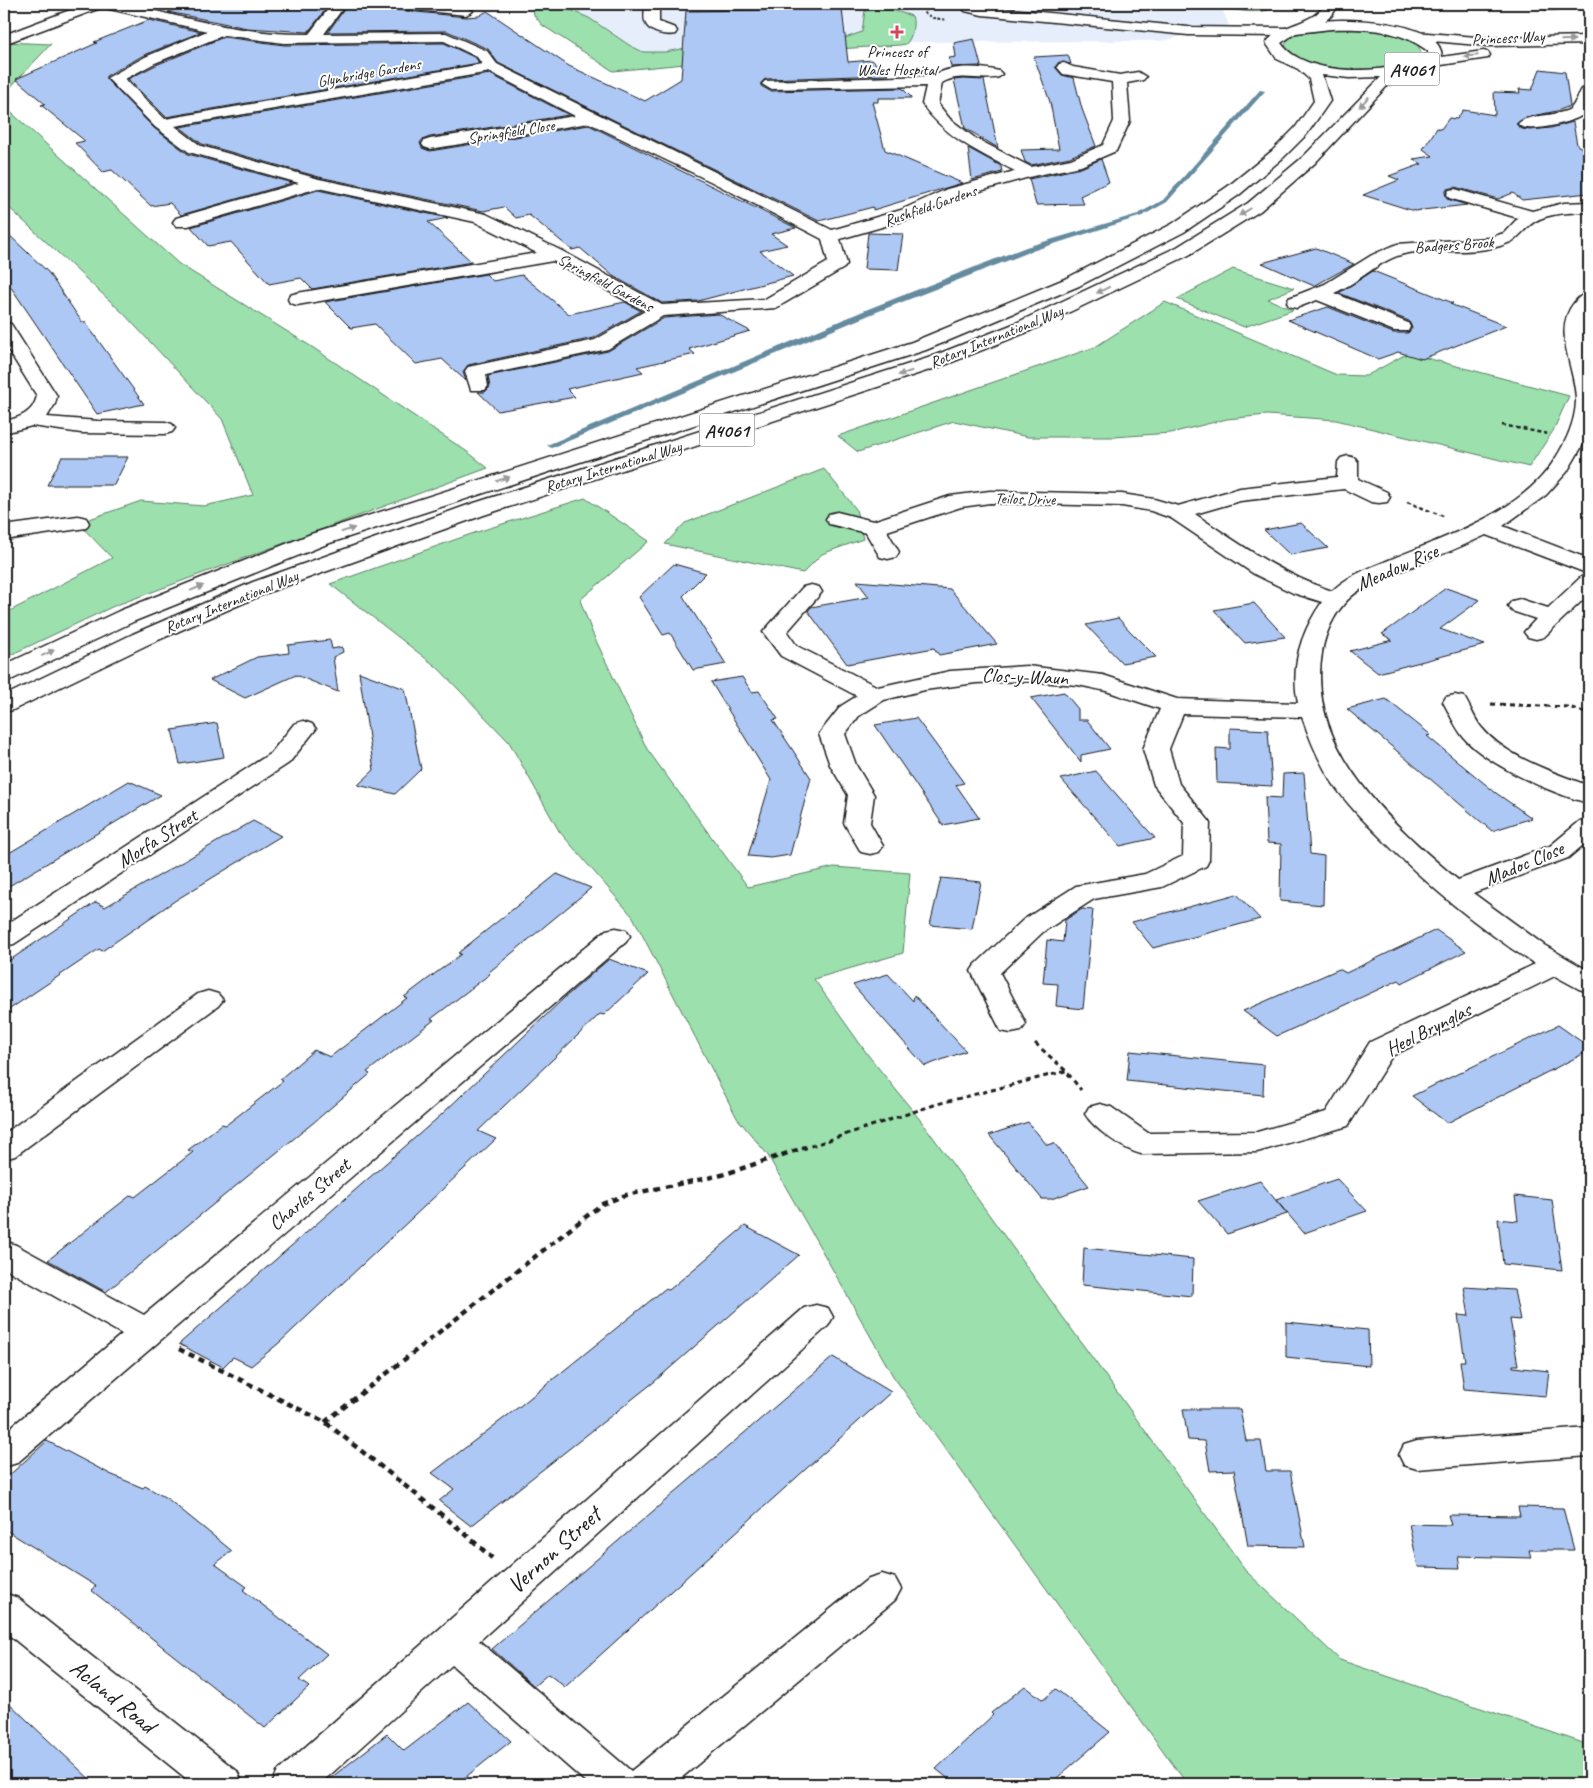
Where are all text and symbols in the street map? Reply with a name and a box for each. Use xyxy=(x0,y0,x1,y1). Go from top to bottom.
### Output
marker: Princess of Wales Hospital xyxy=(890,25,904,39)
street label: Princess Way xyxy=(1471,26,1547,50)
one-way arrow xyxy=(1561,36,1577,44)
place label: Princess of Wales Hospital xyxy=(857,42,940,80)
road number: A4061 xyxy=(1384,52,1440,86)
one-way arrow xyxy=(1462,52,1478,60)
street label: Glynbridge Gardens xyxy=(316,54,424,92)
one-way arrow xyxy=(1358,95,1370,107)
street label: Springfield Close xyxy=(466,115,558,149)
street label: Rushfield Gardens xyxy=(881,180,981,231)
one-way arrow xyxy=(1239,208,1252,217)
street label: Badgers Brook xyxy=(1414,232,1495,258)
street label: Springfield Gardens xyxy=(554,249,658,317)
one-way arrow xyxy=(1096,287,1110,295)
street label: Rotary International Way xyxy=(927,301,1067,373)
one-way arrow xyxy=(897,369,912,377)
road number: A4061 xyxy=(700,414,754,446)
street label: Rotary International Way xyxy=(543,436,686,497)
one-way arrow xyxy=(495,474,510,482)
street label: Teilos Drive xyxy=(995,488,1057,510)
one-way arrow xyxy=(341,525,356,533)
street label: Meadow Rise xyxy=(1352,538,1443,597)
street label: Rotary International Way xyxy=(162,566,302,638)
one-way arrow xyxy=(189,583,204,591)
one-way arrow xyxy=(41,649,55,657)
street label: Clos-y-Waun xyxy=(981,663,1069,691)
street label: Morfa Street xyxy=(113,802,204,874)
street label: Madoc Close xyxy=(1481,835,1569,891)
street label: Heol Brynglas xyxy=(1381,996,1477,1062)
street label: Charles Street xyxy=(263,1151,357,1236)
street label: Vernon Street xyxy=(501,1498,609,1600)
street label: Acland Road xyxy=(64,1652,165,1742)

